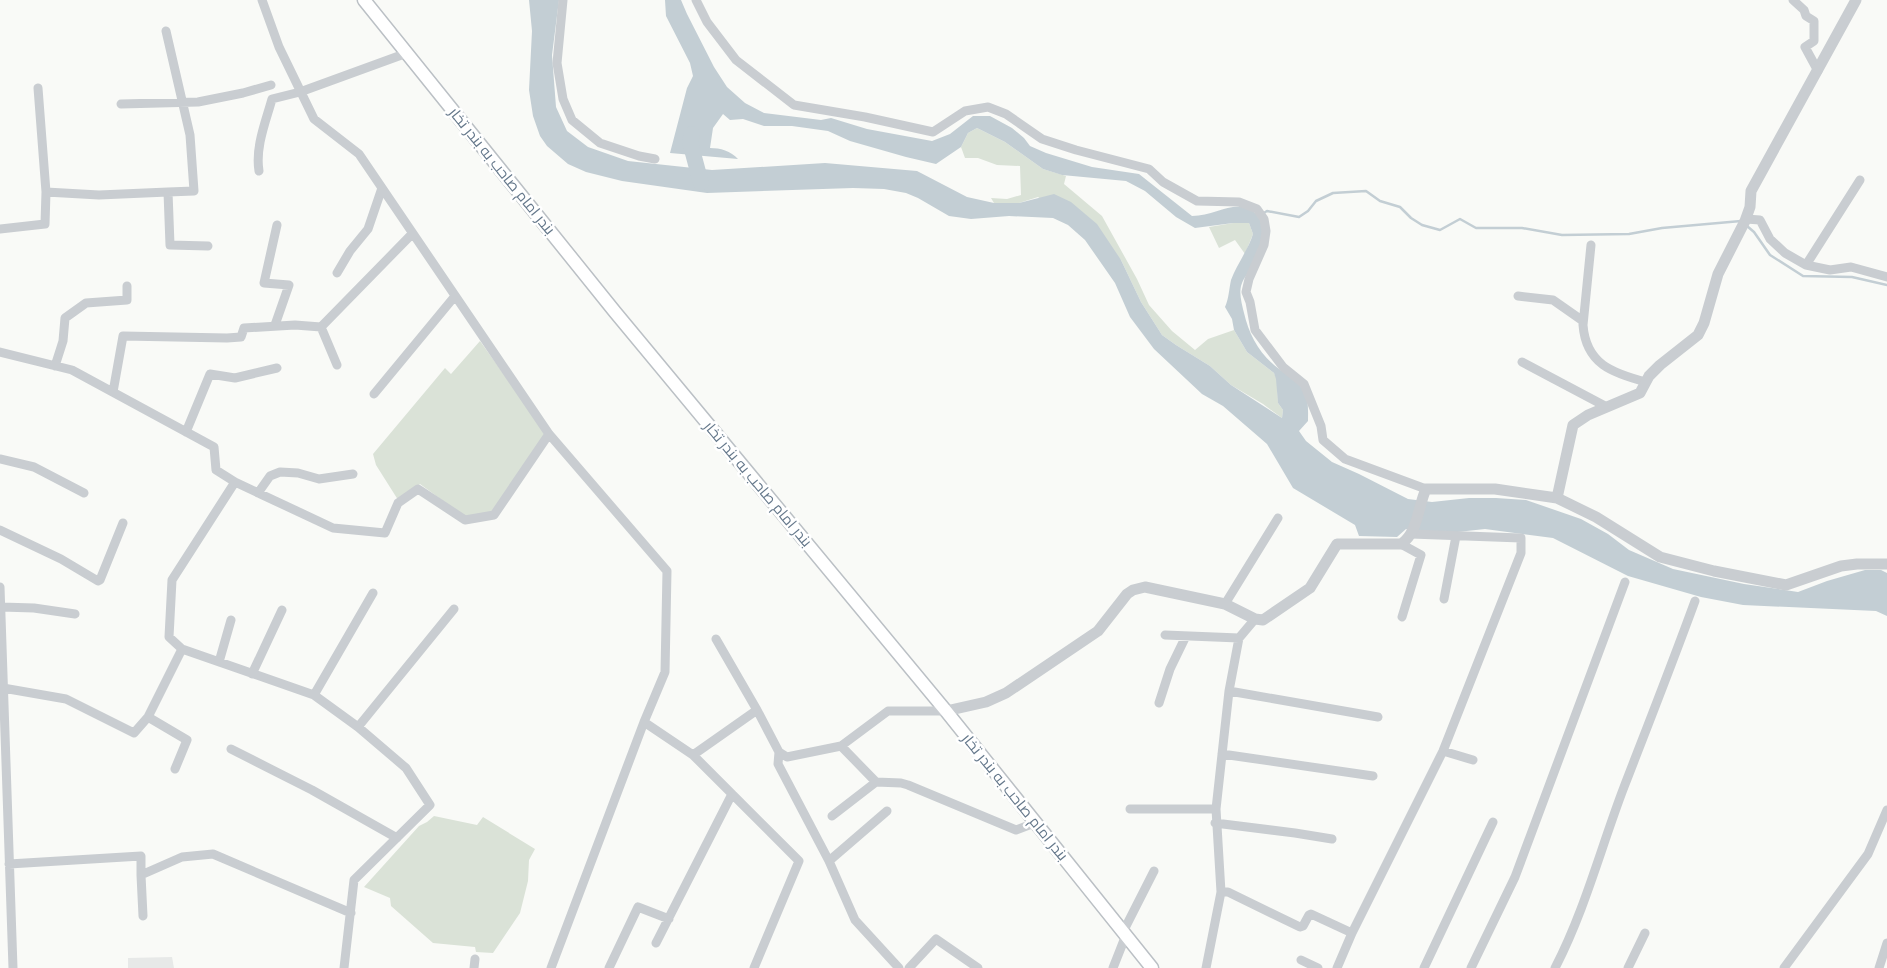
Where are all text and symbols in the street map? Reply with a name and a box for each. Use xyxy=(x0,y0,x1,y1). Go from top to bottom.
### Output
street label: بندر امام صاحب به بندر تخار xyxy=(444,102,560,239)
street label: بندر امام صاحب به بندر تخار xyxy=(699,416,817,551)
street label: بندر امام صاحب به بندر تخار xyxy=(957,728,1073,865)

